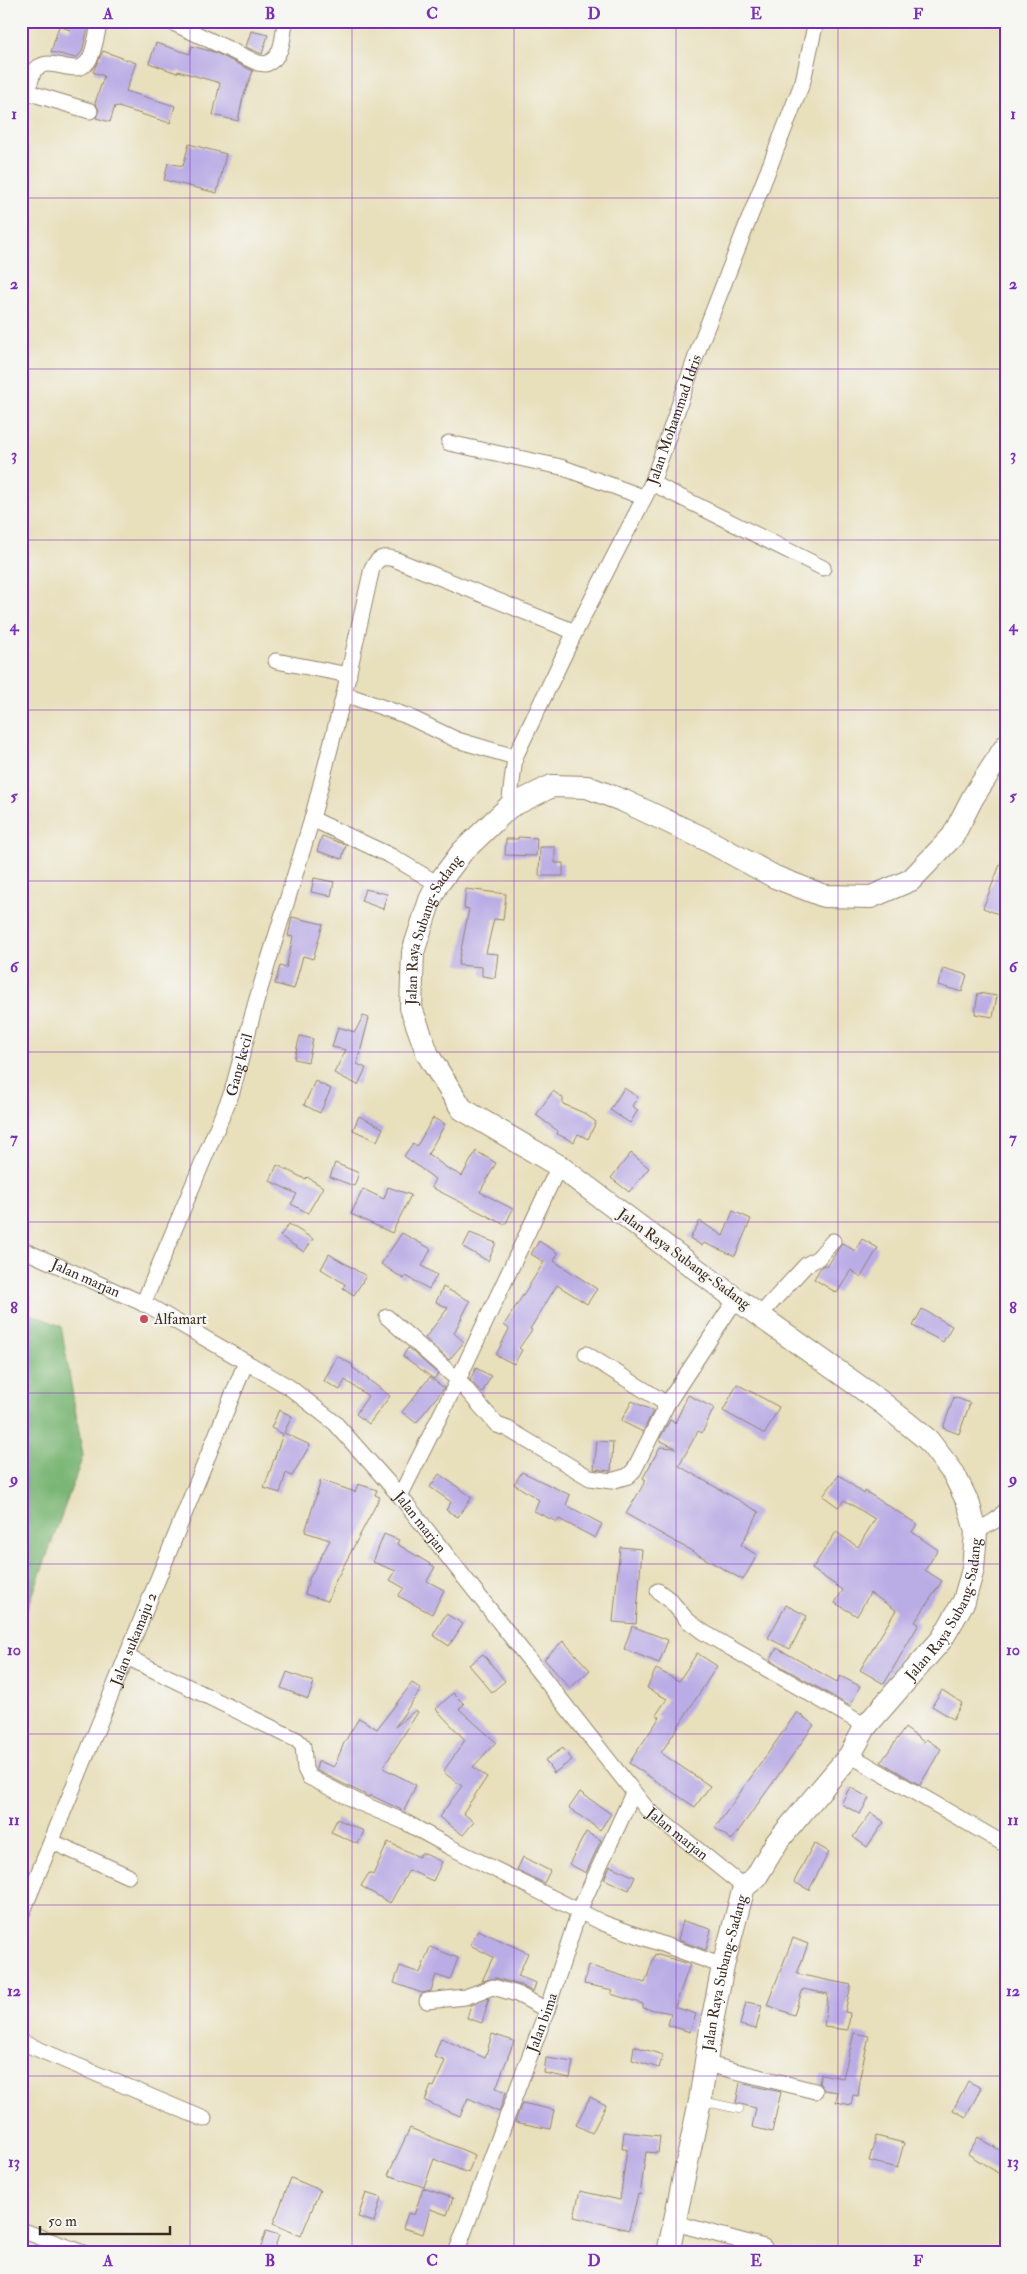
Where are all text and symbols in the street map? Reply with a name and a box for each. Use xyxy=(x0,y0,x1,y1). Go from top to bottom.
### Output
text: A xyxy=(102,4,114,24)
text: B xyxy=(265,4,275,24)
text: C xyxy=(426,4,438,24)
text: D xyxy=(587,4,601,24)
text: E xyxy=(750,4,762,24)
text: F xyxy=(913,4,923,24)
text: 1 xyxy=(11,104,17,124)
text: 1 xyxy=(1010,104,1016,124)
text: 2 xyxy=(10,274,18,294)
text: 2 xyxy=(1009,274,1017,294)
street label: Jalan Mohammad Idris xyxy=(642,352,705,488)
text: 3 xyxy=(11,445,17,465)
text: 3 xyxy=(1010,445,1016,465)
text: 4 xyxy=(9,616,20,636)
text: 4 xyxy=(1008,616,1019,636)
text: 5 xyxy=(10,786,18,806)
text: 5 xyxy=(1009,786,1017,806)
street label: Jalan Raya Subang-Sadang xyxy=(402,850,466,1006)
text: 6 xyxy=(10,957,20,977)
text: 6 xyxy=(1009,957,1019,977)
street label: Gang kecil xyxy=(222,1031,257,1098)
text: 7 xyxy=(10,1128,18,1148)
text: 7 xyxy=(1009,1128,1017,1148)
street label: Jalan Raya Subang-Sadang xyxy=(612,1204,755,1315)
street label: Jalan marjan xyxy=(47,1254,124,1302)
text: 8 xyxy=(10,1298,18,1318)
text: 8 xyxy=(1009,1298,1017,1318)
place label: Alfamart xyxy=(153,1310,207,1329)
marker: Alfamart xyxy=(138,1313,150,1325)
text: 9 xyxy=(8,1469,18,1489)
text: 9 xyxy=(1007,1469,1017,1489)
street label: Jalan marjan xyxy=(389,1486,451,1557)
street label: Jalan Raya Subang-Sadang xyxy=(900,1537,985,1686)
street label: Jalan sukamaju 2 xyxy=(106,1589,161,1690)
text: 10 xyxy=(7,1640,21,1660)
text: 10 xyxy=(1006,1640,1020,1660)
street label: Jalan marjan xyxy=(642,1802,712,1864)
text: 11 xyxy=(8,1810,20,1830)
text: 11 xyxy=(1007,1810,1019,1830)
street label: Jalan Raya Subang-Sadang xyxy=(698,1892,751,2053)
text: 12 xyxy=(7,1981,21,2001)
text: 12 xyxy=(1006,1981,1020,2001)
street label: Jalan bima xyxy=(522,1990,562,2056)
text: 13 xyxy=(8,2152,20,2172)
text: 13 xyxy=(1007,2152,1019,2172)
scale bar xyxy=(40,2204,170,2236)
text: 50 m xyxy=(48,2212,77,2231)
text: A xyxy=(102,2251,114,2271)
text: B xyxy=(265,2251,275,2271)
text: C xyxy=(426,2251,438,2271)
text: D xyxy=(587,2251,601,2271)
text: E xyxy=(750,2251,762,2271)
text: F xyxy=(913,2251,923,2271)

